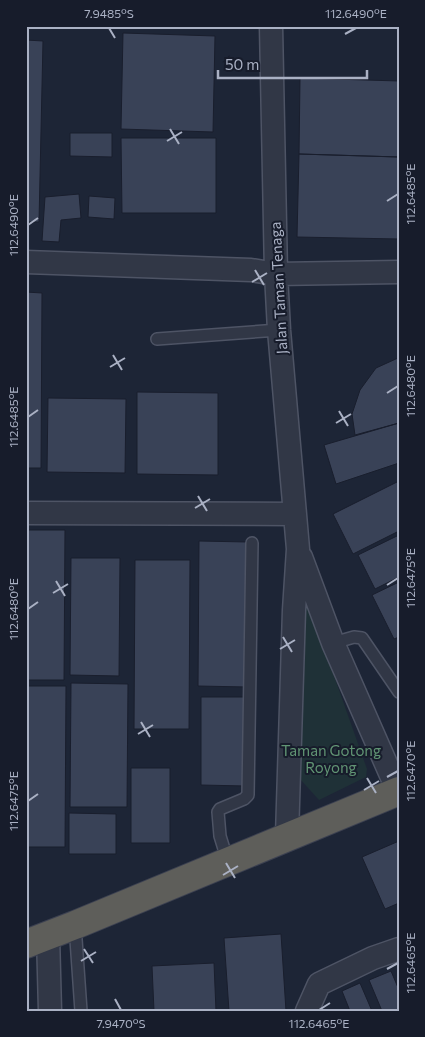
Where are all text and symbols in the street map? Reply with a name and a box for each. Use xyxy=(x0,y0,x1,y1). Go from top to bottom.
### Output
text: 7.9485°S xyxy=(84,6,134,20)
text: 112.6490°E xyxy=(325,6,387,20)
scale bar xyxy=(218,48,366,80)
text: 50 m xyxy=(225,55,259,73)
text: 112.6485°E xyxy=(403,164,417,224)
text: 112.6490°E xyxy=(6,194,20,256)
street label: Jalan Taman Tenaga xyxy=(266,221,290,355)
text: 112.6480°E xyxy=(403,355,417,417)
text: 112.6485°E xyxy=(6,387,20,447)
text: 112.6475°E xyxy=(403,548,417,608)
text: 112.6480°E xyxy=(6,578,20,640)
park label: Taman Gotong Royong xyxy=(281,741,381,776)
text: 112.6470°E xyxy=(403,741,417,801)
text: 112.6475°E xyxy=(6,771,20,831)
text: 112.6465°E xyxy=(403,933,417,993)
text: 7.9470°S xyxy=(96,1016,146,1030)
text: 112.6465°E xyxy=(289,1016,349,1030)

